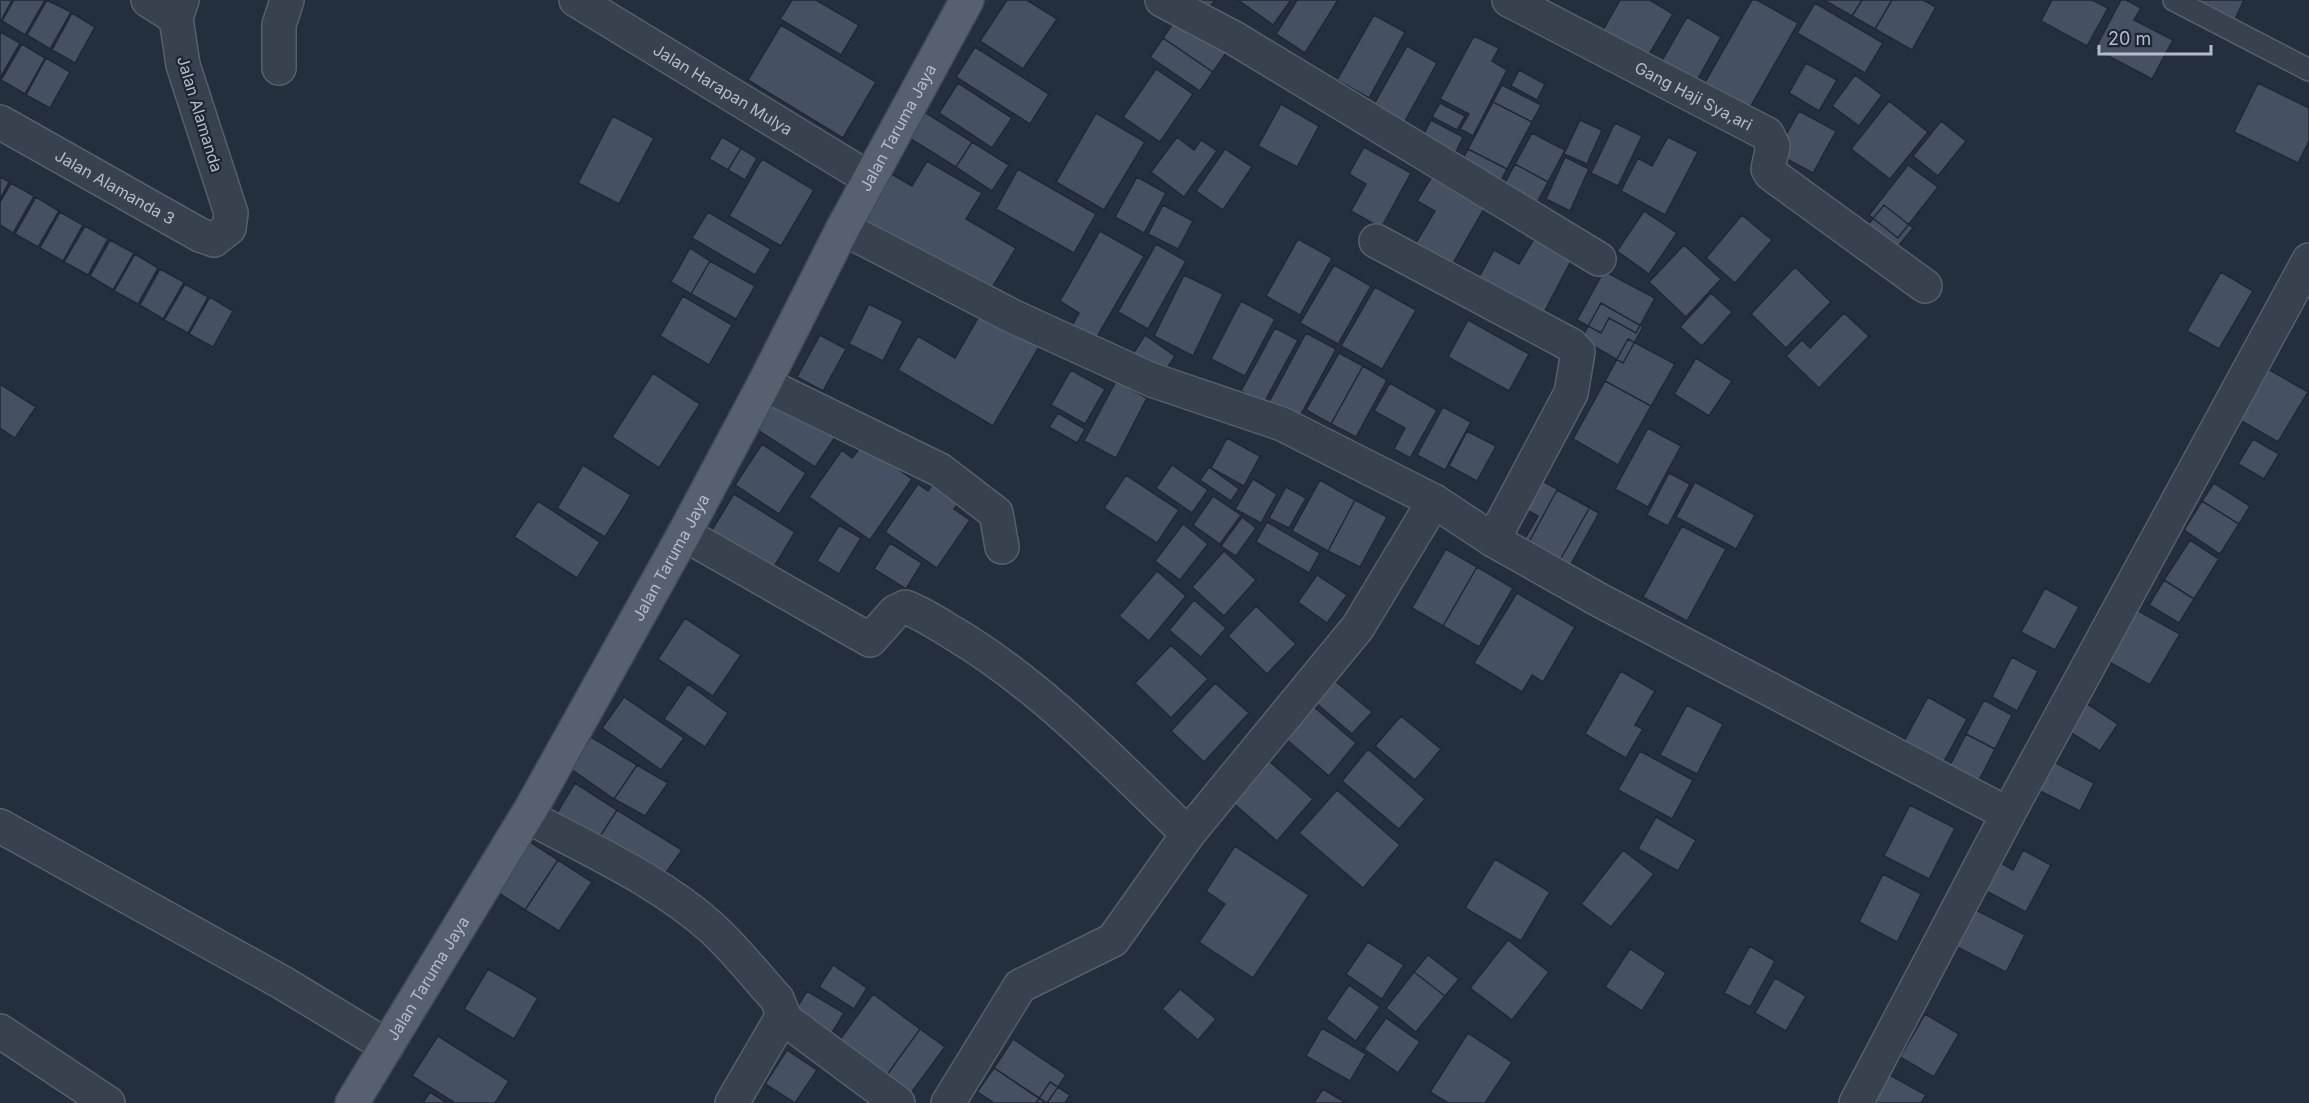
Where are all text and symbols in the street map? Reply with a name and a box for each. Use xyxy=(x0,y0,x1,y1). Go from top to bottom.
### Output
scale bar xyxy=(2099,18,2212,56)
text: 20 m xyxy=(2108,28,2151,49)
street label: Jalan Harapan Mulya xyxy=(650,39,796,139)
street label: Jalan Alamanda xyxy=(173,54,227,174)
street label: Gang Haji Sya,ari xyxy=(1631,57,1756,135)
street label: Jalan Taruma Jaya xyxy=(855,61,940,195)
street label: Jalan Alamanda 3 xyxy=(51,145,178,229)
street label: Jalan Taruma Jaya xyxy=(628,490,714,624)
street label: Jalan Taruma Jaya xyxy=(382,912,473,1044)

